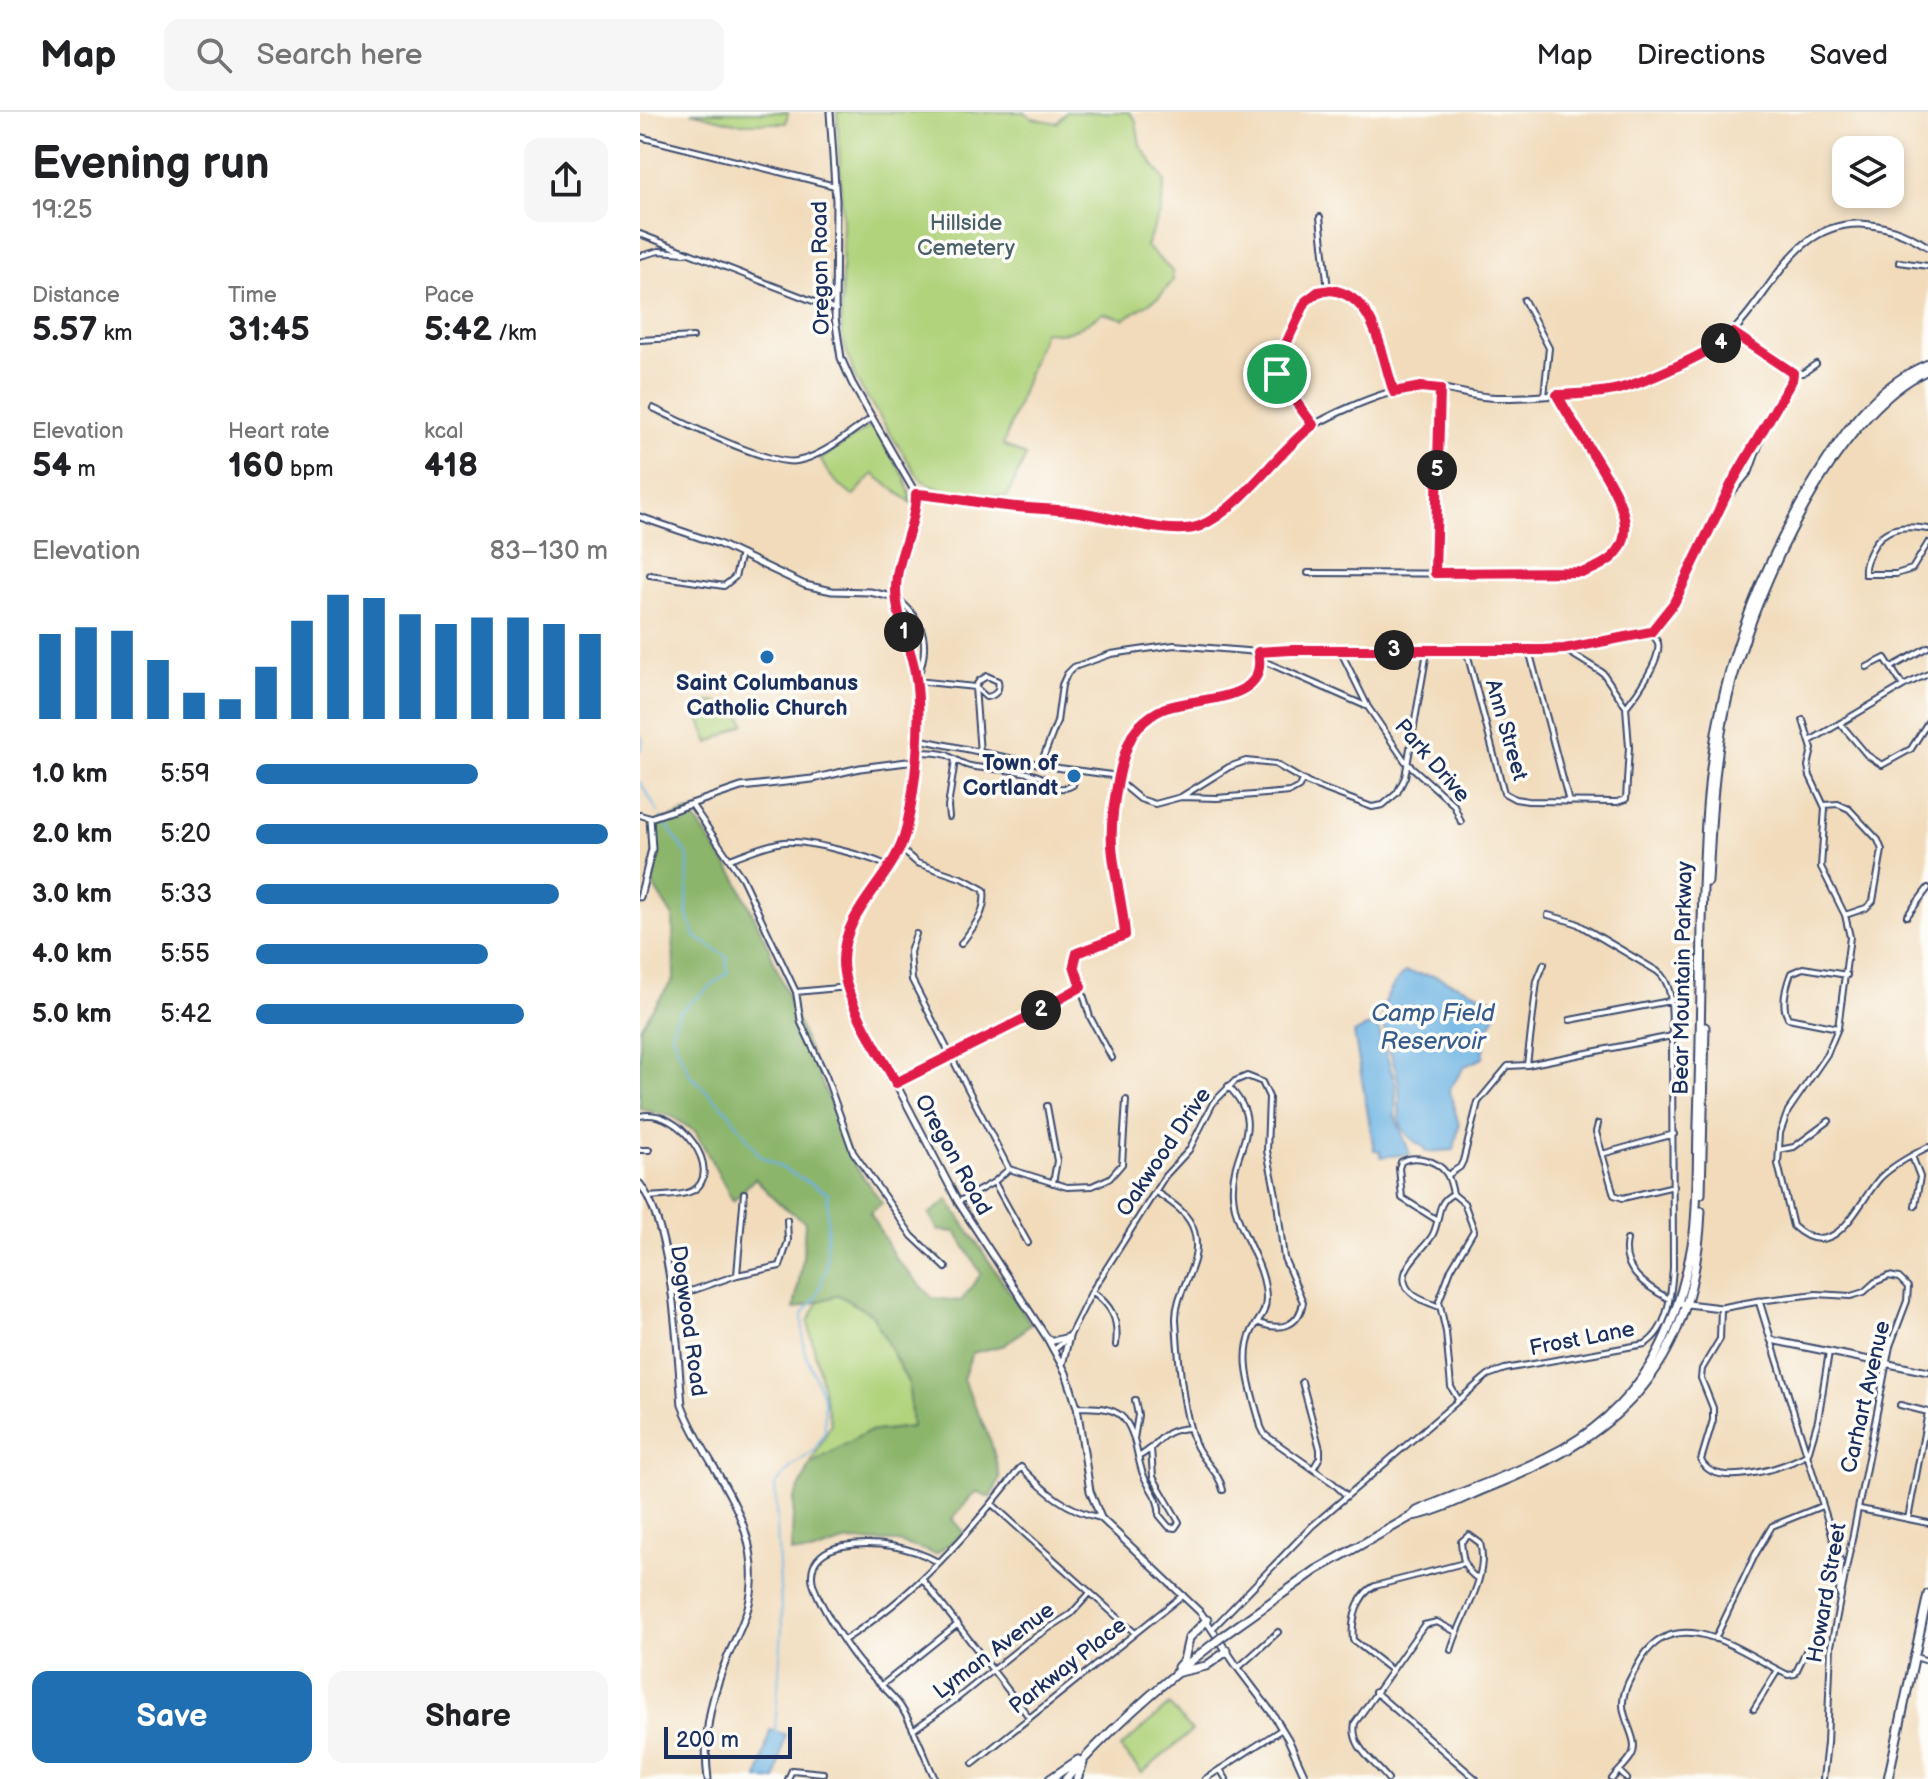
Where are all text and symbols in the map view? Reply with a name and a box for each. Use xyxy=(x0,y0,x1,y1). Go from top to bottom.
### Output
search box xyxy=(164,19,724,91)
text: Map xyxy=(40,33,116,78)
icon: search xyxy=(192,33,236,77)
text: Search here xyxy=(256,37,423,73)
text: Map xyxy=(1536,39,1593,72)
text: Directions xyxy=(1637,39,1765,72)
text: Saved xyxy=(1809,39,1888,72)
map controls xyxy=(1832,136,1904,208)
button: layers xyxy=(1832,136,1904,208)
text: Evening run xyxy=(32,138,269,191)
button: share xyxy=(524,138,608,222)
text: 19:25 xyxy=(32,195,93,226)
street label: Oregon Road xyxy=(806,201,836,335)
park label: Hillside Cemetery xyxy=(917,210,1015,262)
text: Distance xyxy=(32,282,120,309)
text: Time xyxy=(228,282,277,309)
text: Pace xyxy=(424,282,474,309)
text: 5.57 xyxy=(32,309,97,350)
text: 31:45 xyxy=(228,309,310,350)
text: 5:42 xyxy=(424,309,492,350)
text: km xyxy=(97,320,132,347)
text: /km xyxy=(492,320,537,347)
pin: 4 xyxy=(1701,323,1741,363)
text: 4 xyxy=(1715,329,1727,356)
pin xyxy=(1243,340,1311,408)
icon: arrive xyxy=(1255,352,1299,396)
text: Elevation xyxy=(32,418,124,445)
text: Heart rate xyxy=(228,418,330,445)
text: kcal xyxy=(424,418,463,445)
text: 54 xyxy=(32,445,72,486)
text: 160 xyxy=(228,445,284,486)
text: 418 xyxy=(424,445,478,486)
pin: 5 xyxy=(1417,450,1457,490)
text: m xyxy=(72,456,96,483)
text: bpm xyxy=(284,456,333,483)
text: 5 xyxy=(1431,456,1443,483)
text: Elevation xyxy=(32,536,140,567)
text: 83–130 m xyxy=(490,536,608,567)
pin: 1 xyxy=(884,612,924,652)
text: 1 xyxy=(899,618,909,645)
pin: 3 xyxy=(1374,630,1414,670)
text: 3 xyxy=(1388,636,1400,663)
marker: Saint Columbanus Catholic Church xyxy=(758,648,776,666)
place label: Saint Columbanus Catholic Church xyxy=(676,670,858,722)
street label: Ann Street xyxy=(1479,676,1533,784)
street label: Park Drive xyxy=(1388,714,1476,808)
place label: Town of Cortlandt xyxy=(963,750,1059,802)
text: 1.0 km xyxy=(32,759,108,790)
text: 5:59 xyxy=(160,759,210,790)
marker: Town of Cortlandt xyxy=(1065,767,1083,785)
text: 2.0 km xyxy=(32,819,112,850)
text: 5:20 xyxy=(160,819,211,850)
street label: Bear Mountain Parkway xyxy=(1667,861,1699,1095)
text: 3.0 km xyxy=(32,879,112,910)
text: 5:33 xyxy=(160,879,212,910)
text: 4.0 km xyxy=(32,939,112,970)
text: 5:55 xyxy=(160,939,210,970)
pin: 2 xyxy=(1021,990,1061,1030)
text: 2 xyxy=(1034,996,1048,1023)
text: 5.0 km xyxy=(32,999,112,1030)
text: 5:42 xyxy=(160,999,211,1030)
water label: Camp Field Reservoir xyxy=(1371,999,1496,1056)
street label: Oakwood Drive xyxy=(1111,1082,1217,1222)
street label: Oregon Road xyxy=(909,1090,997,1220)
street label: Dogwood Road xyxy=(664,1244,712,1398)
street label: Frost Lane xyxy=(1527,1316,1637,1362)
street label: Carhart Avenue xyxy=(1835,1318,1897,1476)
street label: Howard Street xyxy=(1801,1521,1853,1665)
street label: Lyman Avenue xyxy=(928,1597,1060,1705)
street label: Parkway Place xyxy=(1004,1612,1132,1720)
button: Save xyxy=(32,1671,312,1763)
button: Share xyxy=(328,1671,608,1763)
scale bar xyxy=(664,1723,792,1759)
text: 200 m xyxy=(676,1727,739,1754)

